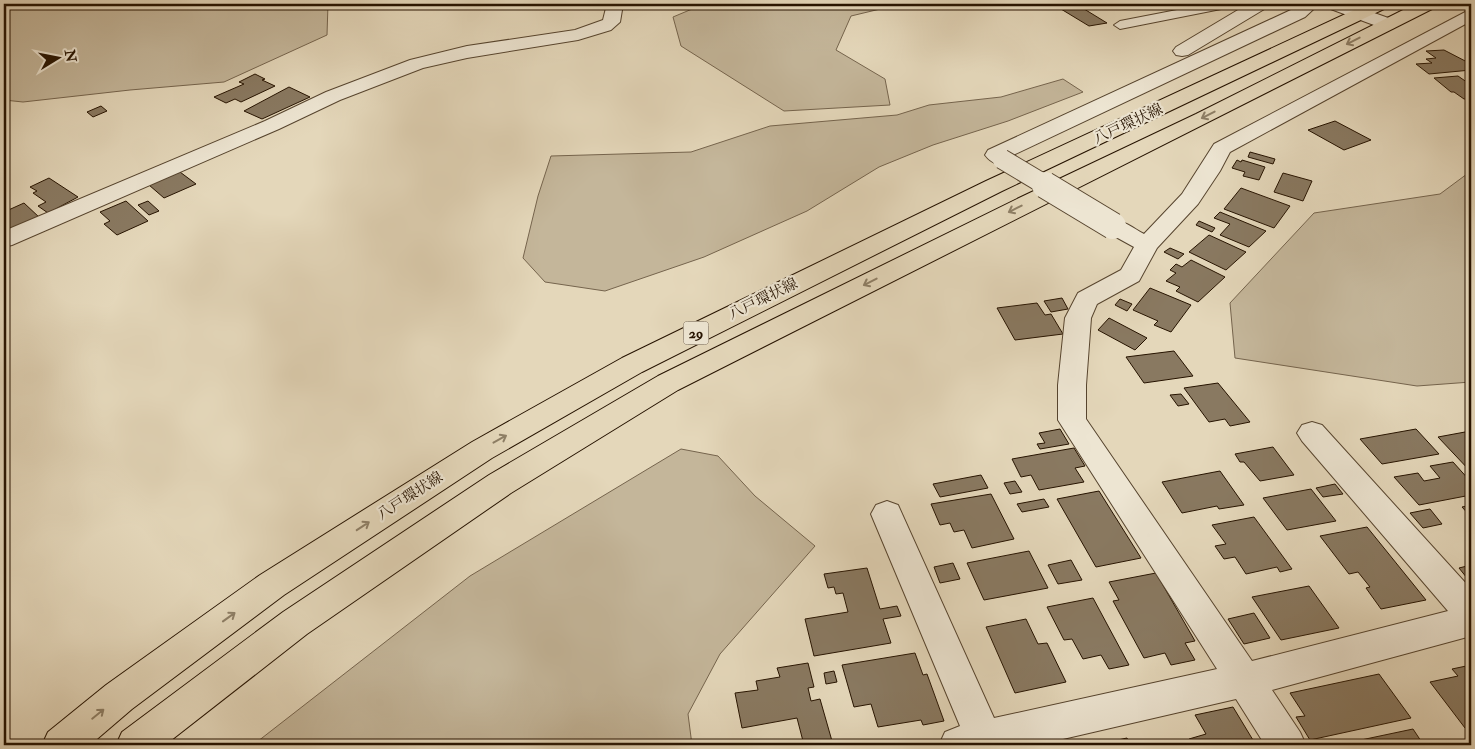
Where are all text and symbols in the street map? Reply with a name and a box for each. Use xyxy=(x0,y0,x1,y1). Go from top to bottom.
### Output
north arrow xyxy=(32,32,82,82)
one-way arrow xyxy=(1346,37,1361,46)
text: N xyxy=(61,47,80,64)
street label: 八戸環状線 xyxy=(1090,100,1166,148)
one-way arrow xyxy=(1201,110,1216,120)
one-way arrow xyxy=(1008,205,1023,214)
street label: 八戸環状線 xyxy=(725,274,801,324)
one-way arrow xyxy=(862,277,877,287)
road number: 29 xyxy=(684,322,708,344)
one-way arrow xyxy=(493,434,508,444)
street label: 八戸環状線 xyxy=(373,468,447,524)
one-way arrow xyxy=(356,521,370,531)
one-way arrow xyxy=(222,612,236,622)
one-way arrow xyxy=(91,709,104,720)

